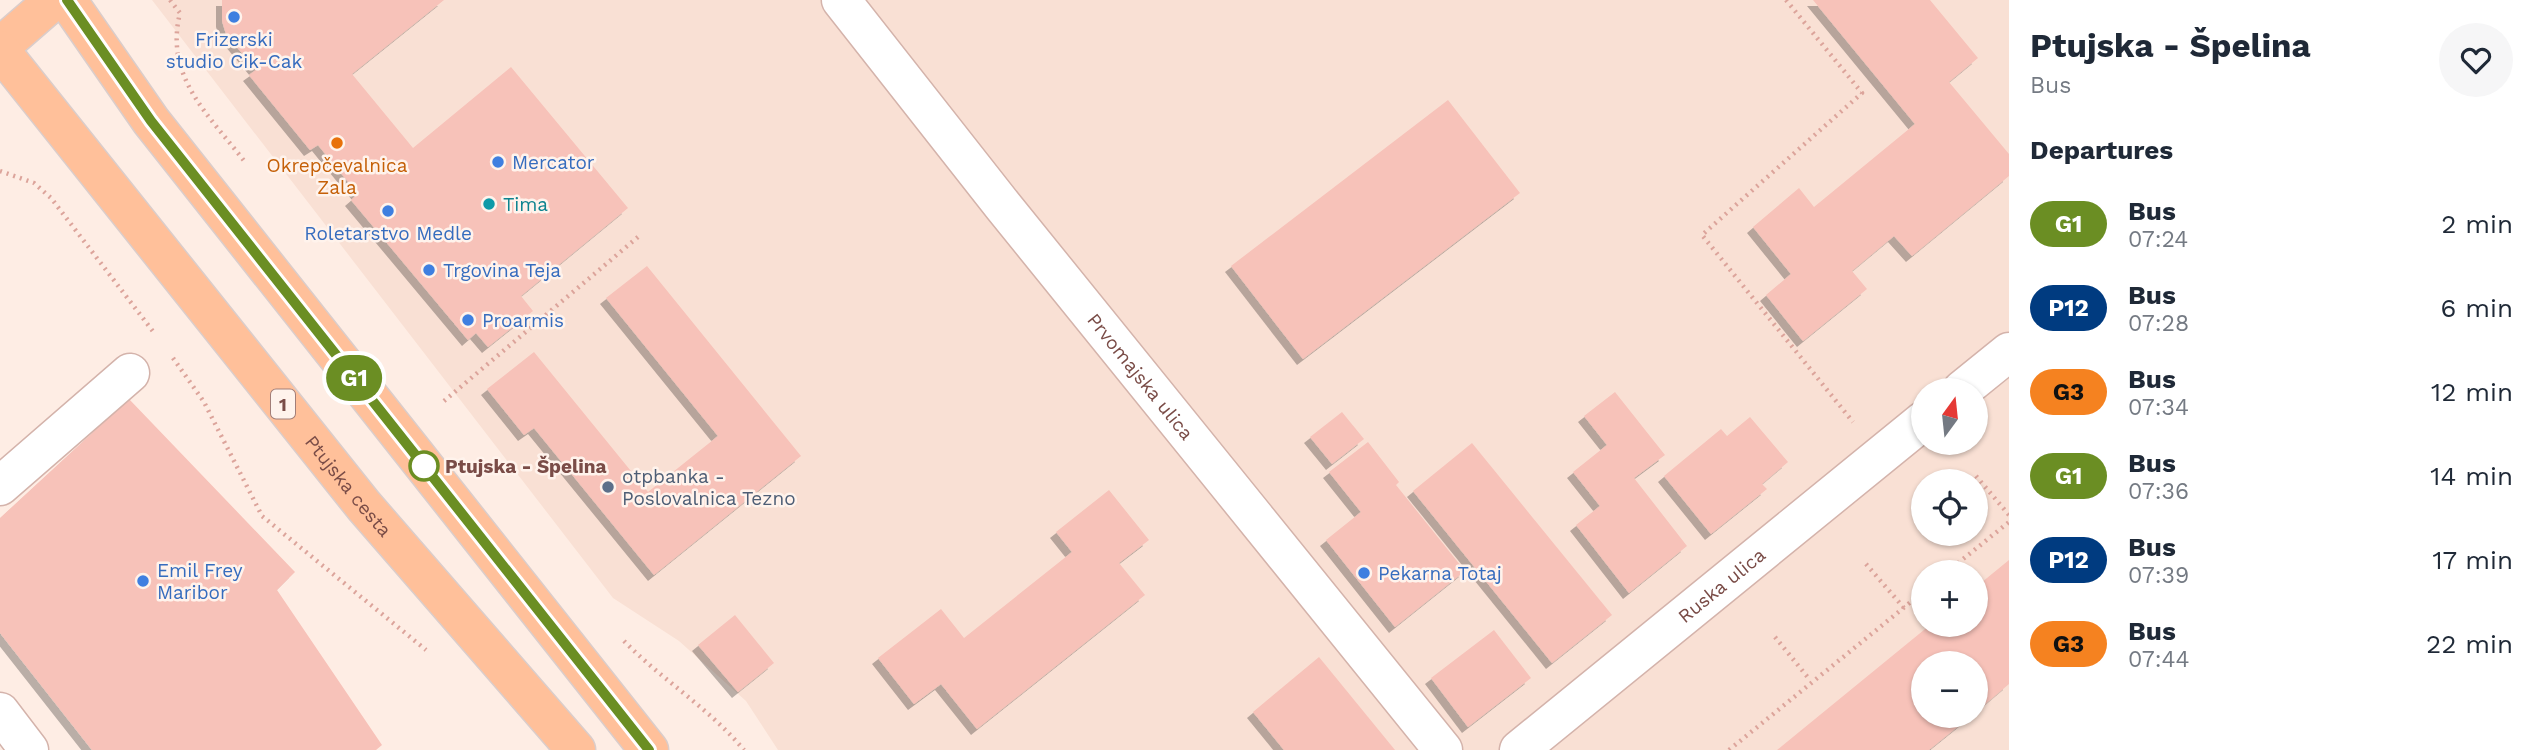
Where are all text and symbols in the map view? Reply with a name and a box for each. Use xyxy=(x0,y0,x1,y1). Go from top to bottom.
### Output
marker: Frizerski studio Cik-Cak xyxy=(226,9,242,25)
button: heart xyxy=(2439,23,2513,97)
text: Ptujska - Špelina xyxy=(2030,26,2311,65)
place label: Frizerski studio Cik-Cak xyxy=(166,28,303,73)
text: Bus xyxy=(2030,72,2071,99)
marker: Okrepčevalnica Zala xyxy=(329,135,345,151)
text: Departures xyxy=(2030,135,2173,165)
place label: Mercator xyxy=(512,151,595,174)
place label: Okrepčevalnica Zala xyxy=(267,154,408,199)
marker: Mercator xyxy=(490,154,506,170)
place label: Tima xyxy=(503,193,548,216)
marker: Tima xyxy=(481,196,497,212)
text: Bus xyxy=(2128,196,2176,226)
marker: Roletarstvo Medle xyxy=(380,203,396,219)
text: 2 min xyxy=(2441,209,2513,239)
text: G1 xyxy=(2055,210,2082,238)
place label: Roletarstvo Medle xyxy=(304,222,472,245)
text: 07:24 xyxy=(2128,226,2188,253)
place label: Trgovina Teja xyxy=(443,259,561,282)
marker: Trgovina Teja xyxy=(421,262,437,278)
text: Bus xyxy=(2128,280,2176,310)
text: 6 min xyxy=(2441,293,2513,323)
text: P12 xyxy=(2048,294,2089,322)
street label: Prvomajska ulica xyxy=(1083,308,1199,444)
place label: Proarmis xyxy=(482,309,564,332)
text: 07:28 xyxy=(2128,310,2189,337)
marker: Proarmis xyxy=(460,312,476,328)
line badge: G1 xyxy=(322,355,386,401)
text: G1 xyxy=(340,364,368,392)
text: Bus xyxy=(2128,364,2176,394)
text: 12 min xyxy=(2431,377,2513,407)
north arrow xyxy=(1911,378,1988,455)
map controls xyxy=(1911,378,1988,728)
text: G3 xyxy=(2053,378,2084,406)
road number: 1 xyxy=(271,390,295,418)
text: 07:34 xyxy=(2128,394,2189,421)
street label: Ptujska cesta xyxy=(300,430,397,541)
text: Bus xyxy=(2128,448,2176,478)
marker: Ptujska - Špelina xyxy=(409,451,439,481)
place label: Ptujska - Špelina xyxy=(445,455,607,478)
text: 14 min xyxy=(2430,461,2513,491)
text: G1 xyxy=(2055,462,2082,490)
place label: otpbanka - Poslovalnica Tezno xyxy=(622,465,796,510)
button: locate xyxy=(1911,469,1988,546)
text: 07:36 xyxy=(2128,478,2189,505)
marker: otpbanka - Poslovalnica Tezno xyxy=(600,479,616,495)
text: Bus xyxy=(2128,532,2176,562)
street label: Ruska ulica xyxy=(1673,543,1770,627)
text: 17 min xyxy=(2432,545,2513,575)
text: P12 xyxy=(2048,546,2089,574)
place label: Emil Frey Maribor xyxy=(157,559,243,604)
button: + xyxy=(1911,560,1988,637)
place label: Pekarna Totaj xyxy=(1378,562,1502,585)
text: 07:39 xyxy=(2128,562,2189,589)
marker: Pekarna Totaj xyxy=(1356,565,1372,581)
marker: Emil Frey Maribor xyxy=(135,573,151,589)
text: Bus xyxy=(2128,616,2176,646)
text: 22 min xyxy=(2426,629,2513,659)
text: G3 xyxy=(2053,630,2084,658)
text: 07:44 xyxy=(2128,646,2190,673)
button: − xyxy=(1911,651,1988,728)

